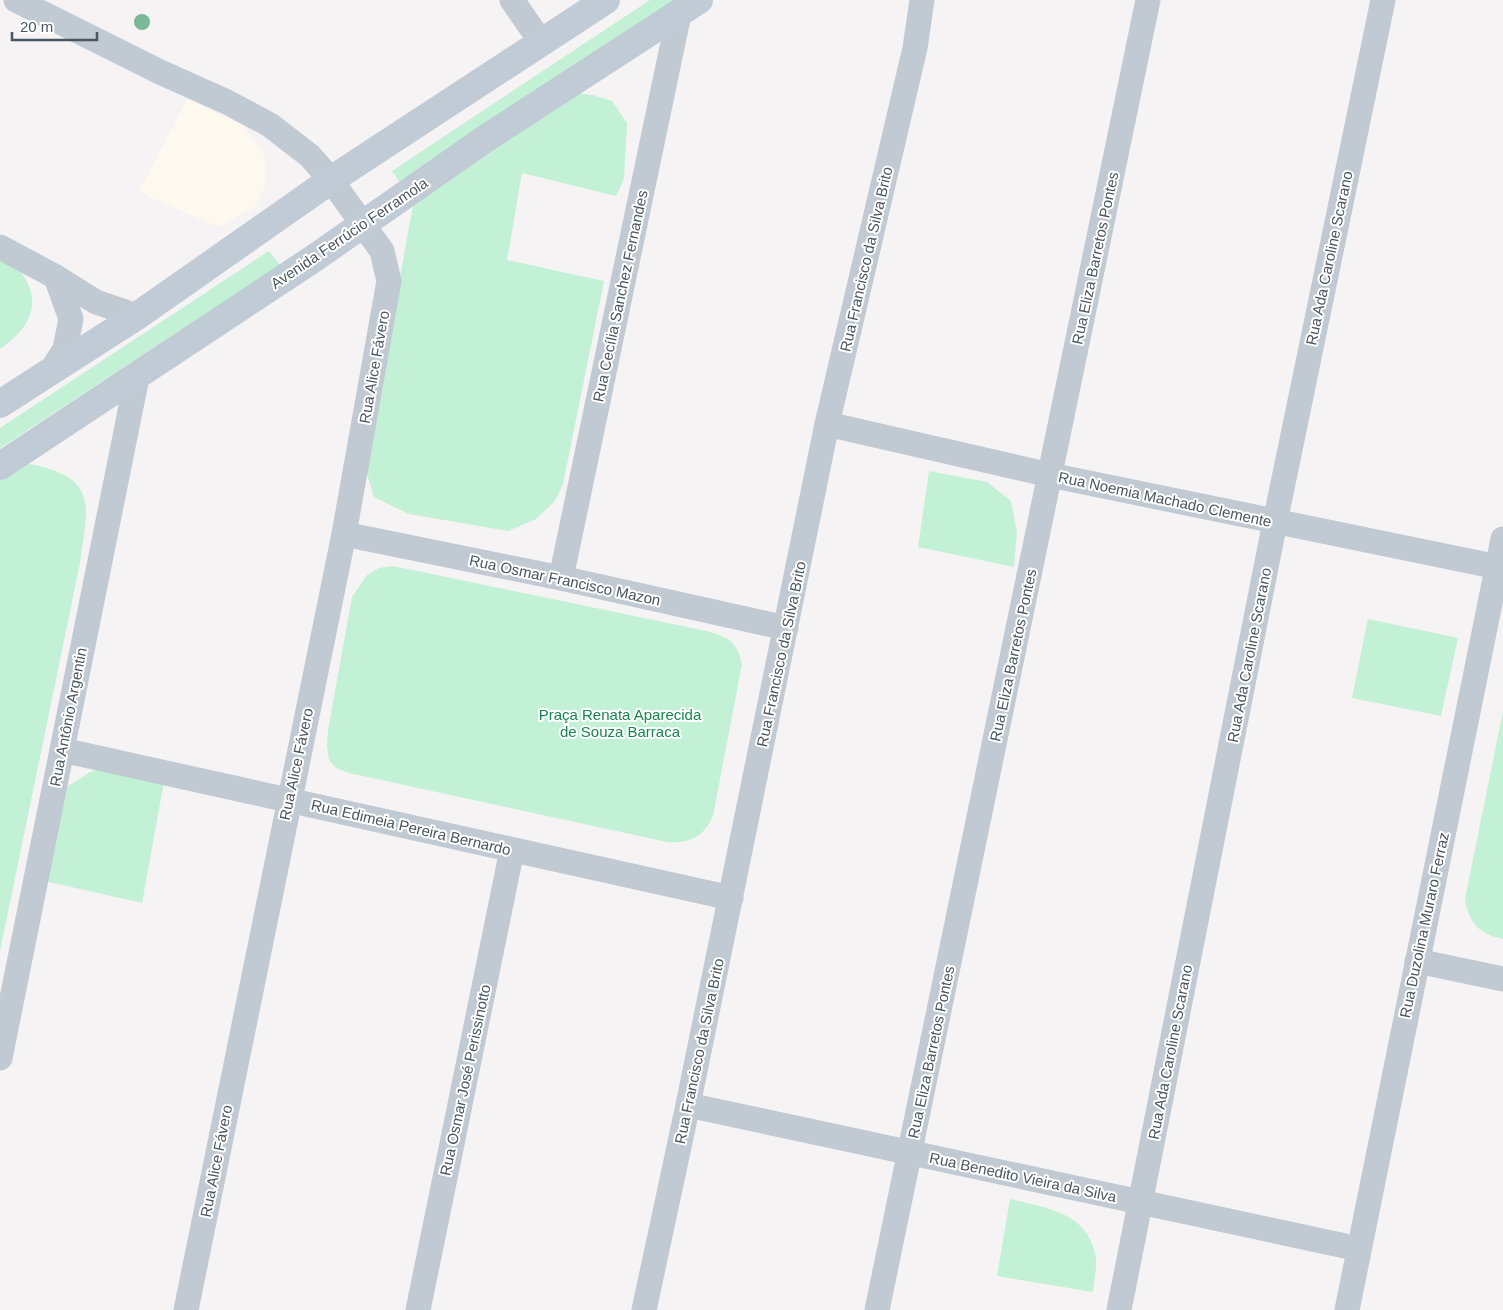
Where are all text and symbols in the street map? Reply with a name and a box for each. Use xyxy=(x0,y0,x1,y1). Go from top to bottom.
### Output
scale bar xyxy=(12,10,98,42)
text: 20 m xyxy=(20,18,53,35)
street label: Rua Francisco da Silva Brito xyxy=(836,165,896,353)
street label: Rua Ada Caroline Scarano xyxy=(1302,169,1356,347)
street label: Rua Eliza Barretos Pontes xyxy=(1068,170,1122,346)
street label: Avenida Ferrúcio Ferramola xyxy=(267,174,431,292)
street label: Rua Cecília Sanchez Fernandes xyxy=(589,189,651,403)
street label: Rua Alice Fávero xyxy=(356,309,392,425)
street label: Rua Noemia Machado Clemente xyxy=(1057,468,1273,530)
street label: Rua Osmar Francisco Mazon xyxy=(468,551,662,609)
street label: Rua Francisco da Silva Brito xyxy=(753,560,809,748)
street label: Rua Ada Caroline Scarano xyxy=(1224,566,1274,744)
street label: Rua Eliza Barretos Pontes xyxy=(986,567,1040,743)
street label: Rua Antônio Argentin xyxy=(46,646,90,788)
street label: Rua Alice Fávero xyxy=(276,706,316,822)
park label: Praça Renata Aparecida de Souza Barraca xyxy=(539,706,702,740)
street label: Rua Edimeia Pereira Bernardo xyxy=(310,796,512,858)
street label: Rua Duzolina Muraro Ferraz xyxy=(1396,831,1452,1019)
street label: Rua Francisco da Silva Brito xyxy=(671,957,727,1145)
street label: Rua Ada Caroline Scarano xyxy=(1145,963,1195,1141)
street label: Rua Eliza Barretos Pontes xyxy=(904,964,958,1140)
street label: Rua Osmar José Perissinotto xyxy=(436,983,494,1177)
street label: Rua Alice Fávero xyxy=(197,1103,235,1219)
street label: Rua Benedito Vieira da Silva xyxy=(928,1149,1119,1205)

